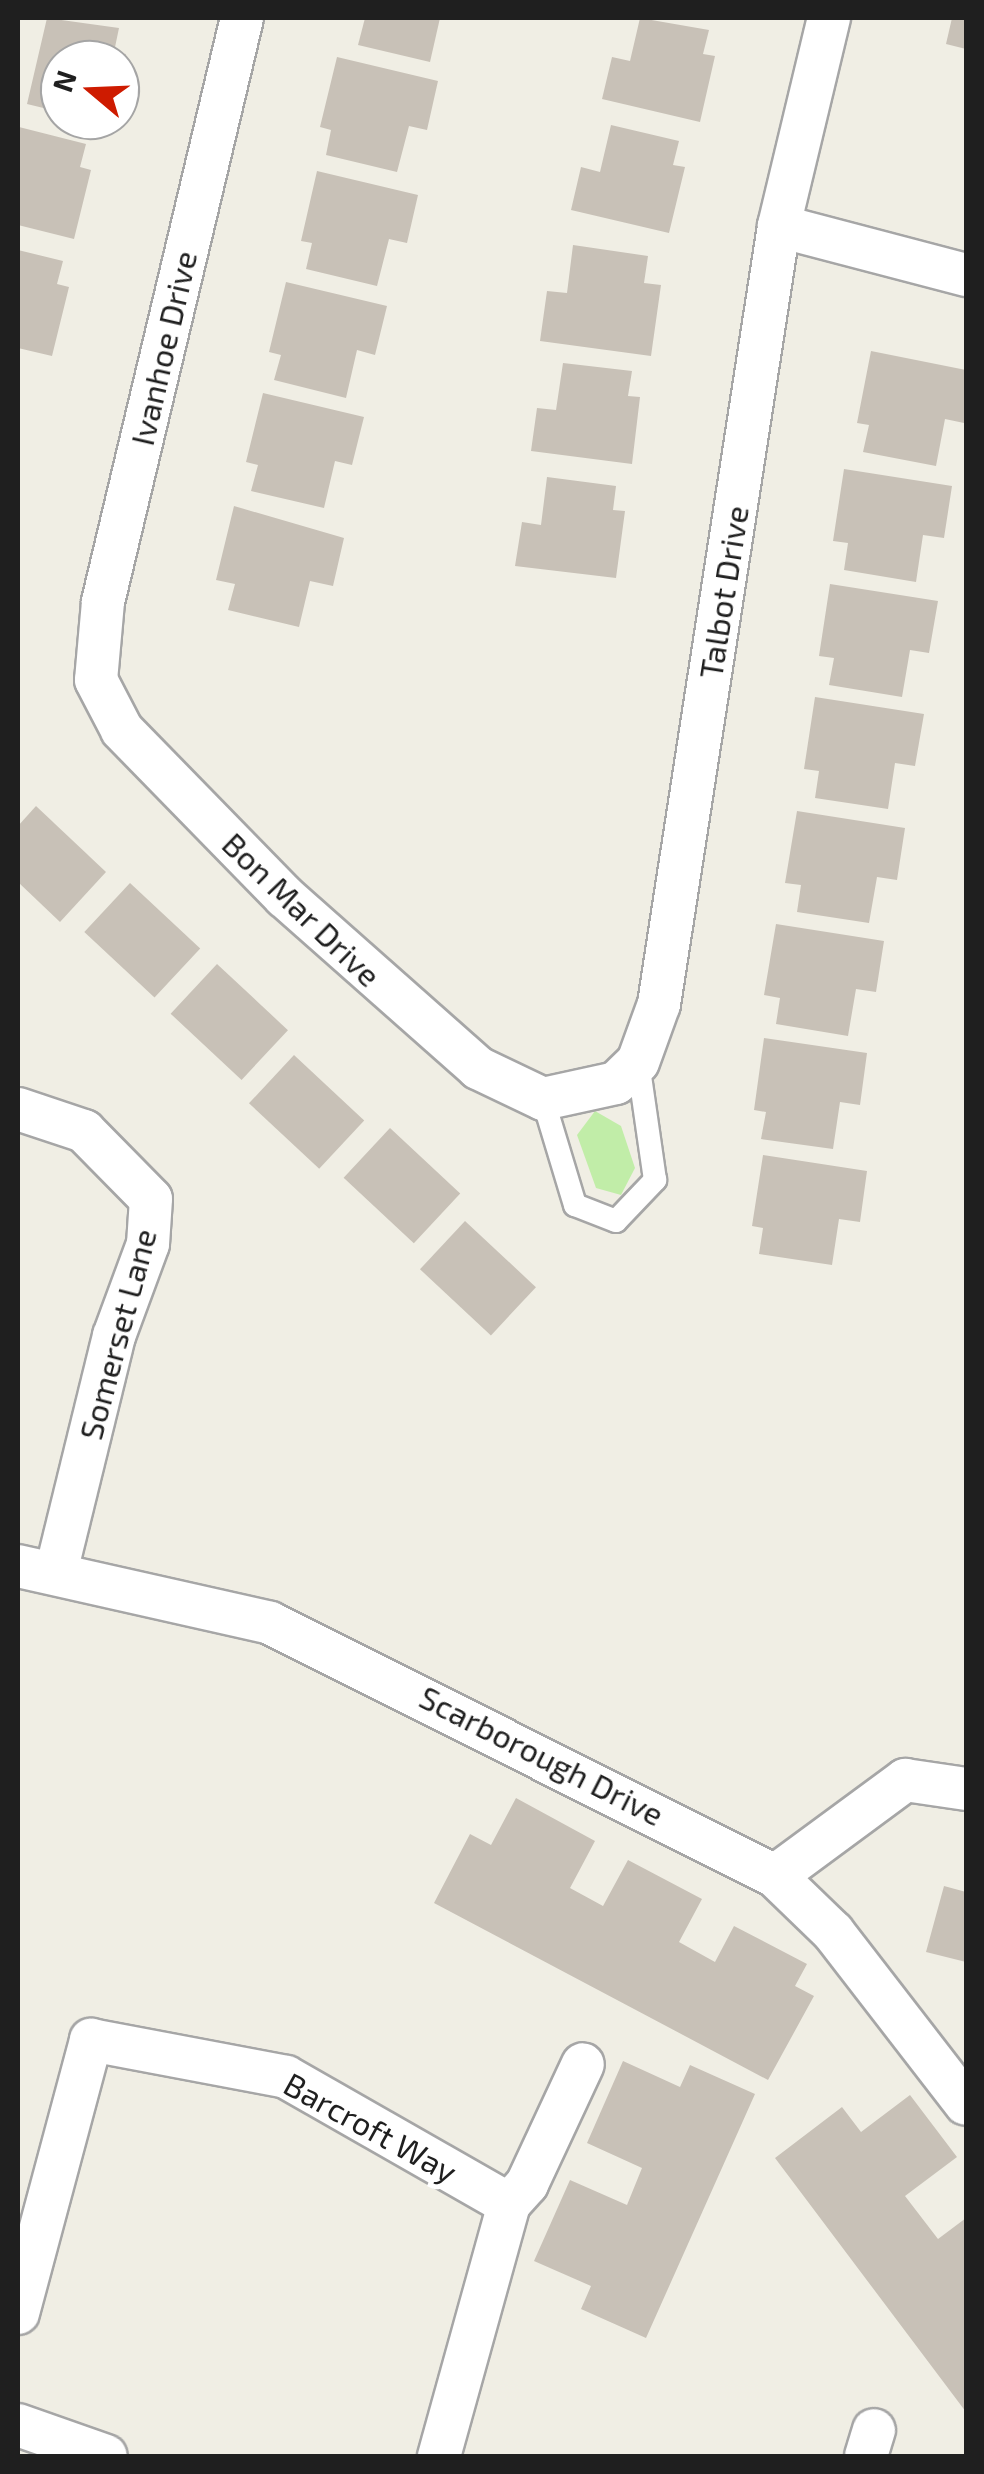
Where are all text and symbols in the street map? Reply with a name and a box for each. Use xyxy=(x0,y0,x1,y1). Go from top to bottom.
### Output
north arrow xyxy=(40,40,140,140)
text: N xyxy=(44,66,83,96)
street label: Ivanhoe Drive xyxy=(122,247,204,449)
street label: Talbot Drive xyxy=(690,503,756,681)
street label: Bon Mar Drive xyxy=(215,824,389,994)
street label: Somerset Lane xyxy=(70,1224,164,1444)
street label: Scarborough Drive xyxy=(414,1677,670,1833)
street label: Barcroft Way xyxy=(278,2064,464,2190)

